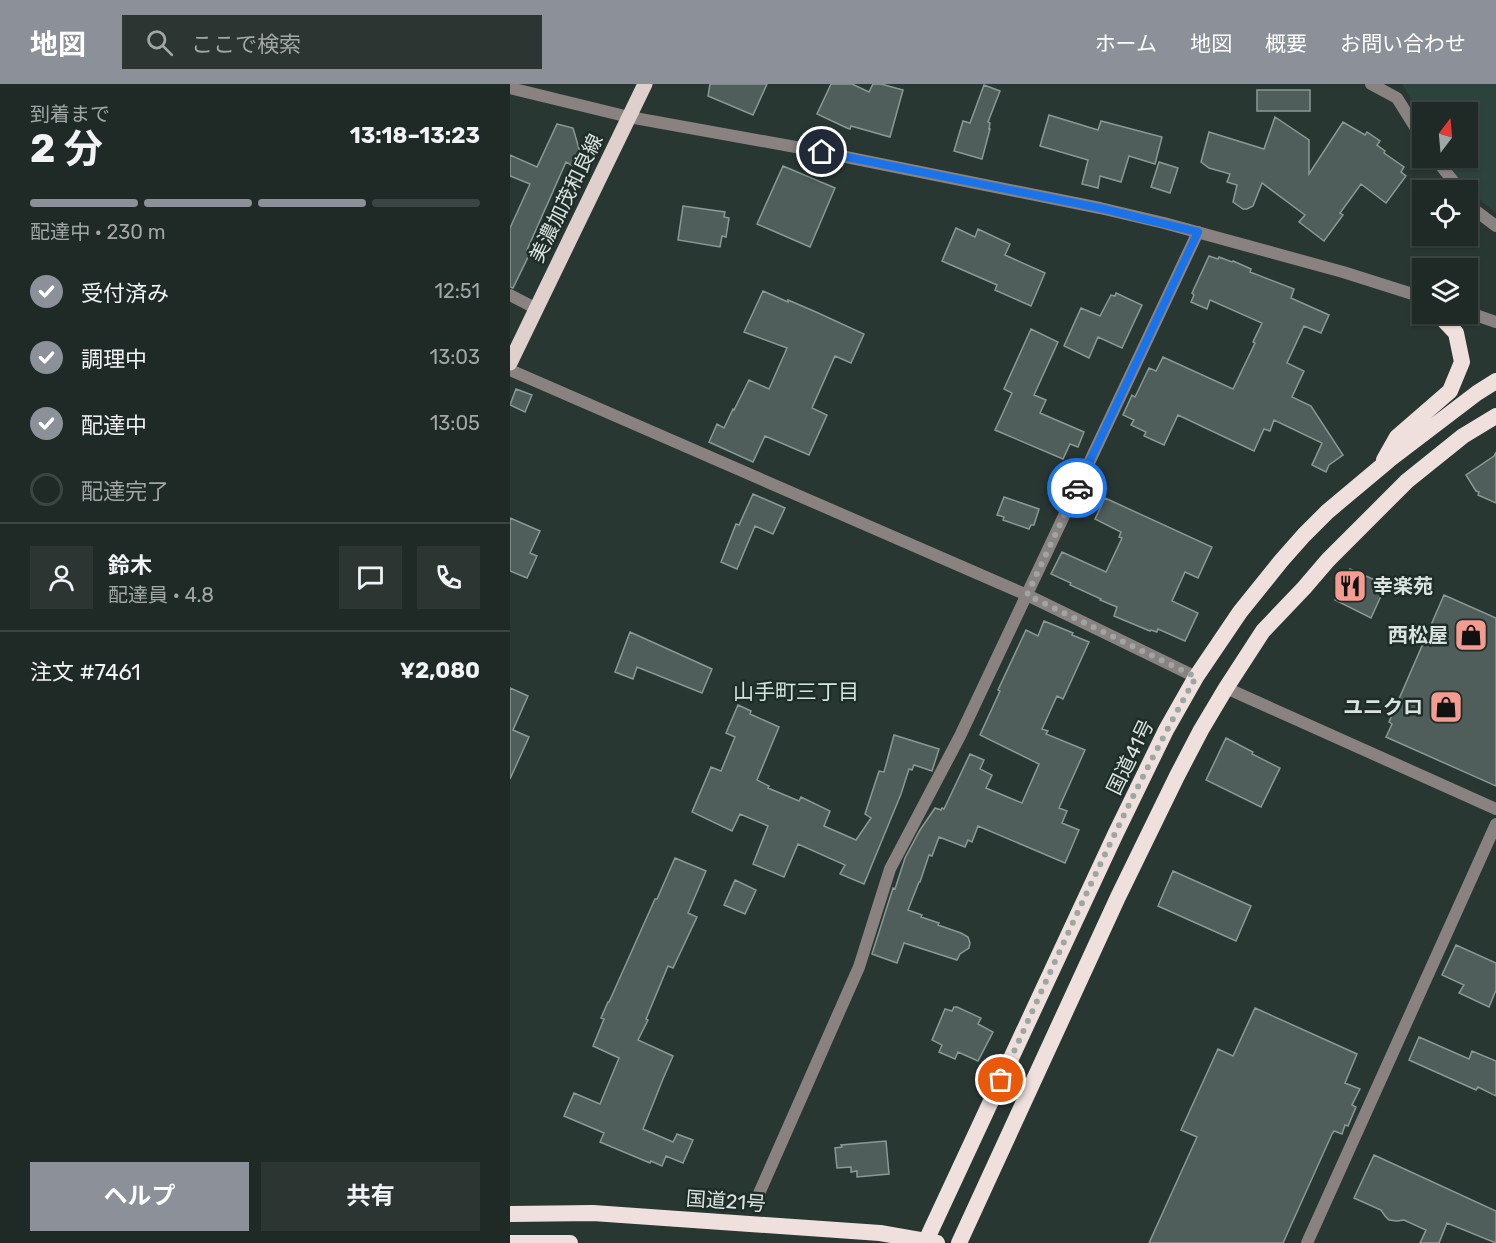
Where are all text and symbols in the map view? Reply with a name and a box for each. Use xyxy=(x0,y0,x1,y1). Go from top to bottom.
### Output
search box xyxy=(122,15,542,69)
icon: search xyxy=(143,26,176,59)
text: 地図 xyxy=(30,28,86,61)
text: ここで検索 xyxy=(191,31,301,58)
text: ホーム xyxy=(1095,31,1157,56)
text: 地図 xyxy=(1190,31,1232,56)
text: 概要 xyxy=(1265,31,1307,56)
text: お問い合わせ xyxy=(1340,31,1466,56)
text: 到着まで xyxy=(30,102,110,126)
north arrow xyxy=(1412,102,1478,168)
map controls xyxy=(1412,102,1478,324)
text: 13:18–13:23 xyxy=(350,122,480,149)
text: 2 分 xyxy=(30,126,103,172)
pin xyxy=(796,126,847,177)
street label: 美濃加茂和良線 xyxy=(525,130,607,266)
icon: home xyxy=(805,135,838,168)
button: locate xyxy=(1412,180,1478,246)
text: 配達中 · 230 m xyxy=(30,220,166,244)
button: layers xyxy=(1412,258,1478,324)
icon: check xyxy=(30,275,63,308)
text: 12:51 xyxy=(434,279,480,303)
text: 受付済み xyxy=(81,280,169,307)
icon: check xyxy=(30,341,63,374)
text: 13:03 xyxy=(430,345,480,369)
text: 調理中 xyxy=(81,346,147,373)
icon: check xyxy=(30,407,63,440)
text: 13:05 xyxy=(430,411,480,435)
text: 配達中 xyxy=(81,412,147,439)
courier xyxy=(1047,458,1107,518)
icon: car xyxy=(1061,472,1094,505)
text: 配達完了 xyxy=(81,478,169,505)
button: person xyxy=(30,546,93,609)
button: chat xyxy=(339,546,402,609)
button: phone xyxy=(417,546,480,609)
text: 鈴木 xyxy=(108,552,152,579)
restaurant icon: 幸楽苑 xyxy=(1332,568,1368,604)
place label: 幸楽苑 xyxy=(1373,574,1433,598)
text: 配達員 · 4.8 xyxy=(108,583,214,607)
shop icon: 西松屋 xyxy=(1453,617,1489,653)
place label: 西松屋 xyxy=(1388,623,1448,647)
text: ¥2,080 xyxy=(400,657,480,684)
text: 注文 #7461 xyxy=(30,659,141,686)
district label: 山手町三丁目 xyxy=(733,679,859,704)
shop icon: ユニクロ xyxy=(1428,689,1464,725)
place label: ユニクロ xyxy=(1343,695,1423,719)
street label: 国道41号 xyxy=(1102,716,1158,798)
pin xyxy=(975,1054,1026,1105)
icon: bag xyxy=(984,1063,1017,1096)
button: ヘルプ xyxy=(30,1162,249,1231)
button: 共有 xyxy=(261,1162,480,1231)
street label: 国道21号 xyxy=(685,1186,767,1216)

